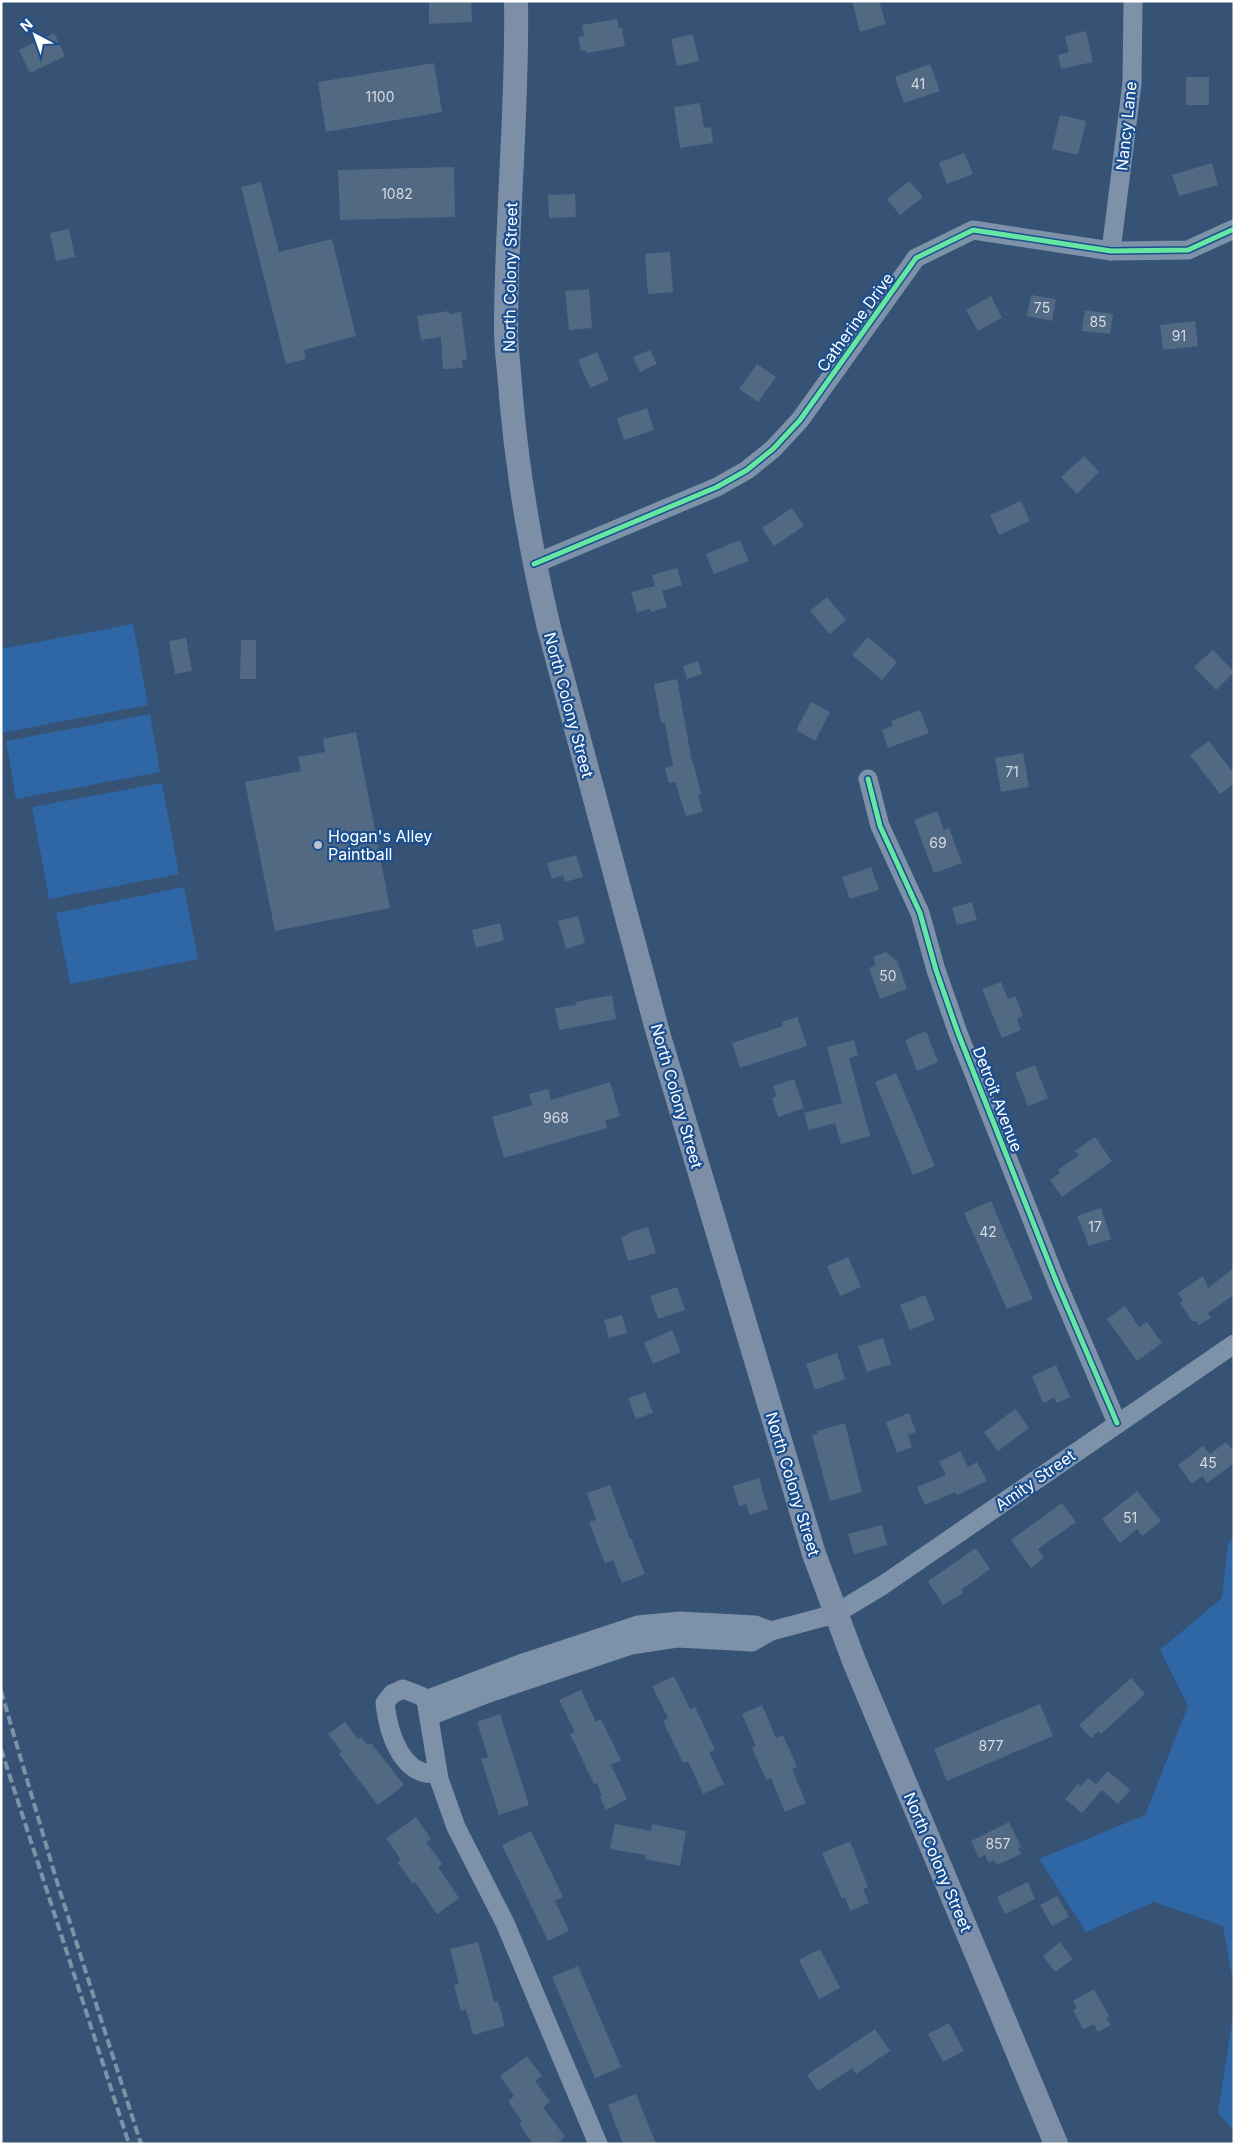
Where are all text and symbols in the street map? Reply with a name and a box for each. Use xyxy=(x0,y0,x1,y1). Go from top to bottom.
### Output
north arrow xyxy=(10,10,60,60)
text: N xyxy=(17,15,36,35)
house number: 41 xyxy=(911,75,925,92)
street label: Nancy Lane xyxy=(1111,80,1141,172)
house number: 1100 xyxy=(365,88,395,105)
house number: 1082 xyxy=(381,185,413,202)
street label: North Colony Street xyxy=(499,202,521,352)
street label: Catherine Drive xyxy=(812,268,898,376)
house number: 75 xyxy=(1034,299,1050,316)
house number: 85 xyxy=(1089,313,1107,330)
house number: 91 xyxy=(1172,327,1186,344)
street label: North Colony Street xyxy=(540,630,598,780)
house number: 71 xyxy=(1005,763,1019,780)
place label: Hogan's Alley Paintball xyxy=(328,826,432,864)
house number: 69 xyxy=(929,834,947,851)
marker: Hogan's Alley Paintball xyxy=(312,839,324,851)
house number: 50 xyxy=(879,967,897,984)
street label: North Colony Street xyxy=(647,1021,707,1171)
street label: Detroit Avenue xyxy=(969,1043,1027,1155)
house number: 968 xyxy=(543,1109,569,1126)
house number: 17 xyxy=(1088,1218,1102,1235)
house number: 42 xyxy=(979,1223,997,1240)
street label: North Colony Street xyxy=(762,1409,824,1559)
street label: Amity Street xyxy=(991,1445,1079,1515)
house number: 45 xyxy=(1199,1454,1217,1471)
house number: 51 xyxy=(1123,1509,1137,1526)
house number: 877 xyxy=(979,1737,1003,1754)
street label: North Colony Street xyxy=(900,1789,976,1935)
house number: 857 xyxy=(985,1835,1011,1852)

